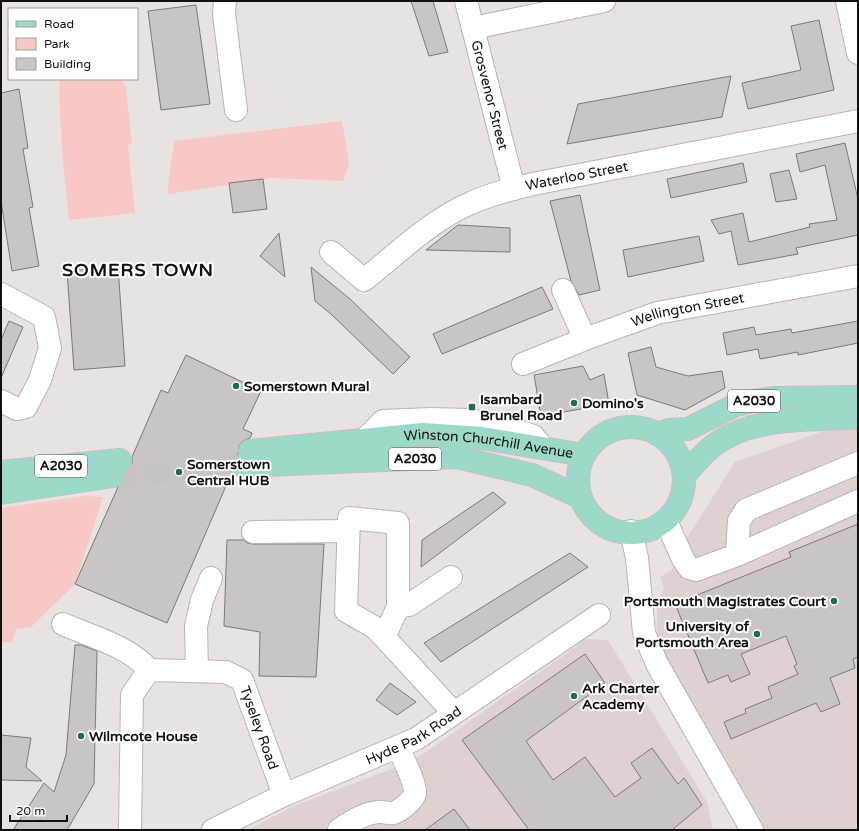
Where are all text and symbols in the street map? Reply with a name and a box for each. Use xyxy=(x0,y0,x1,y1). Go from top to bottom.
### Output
legend xyxy=(8,8,138,80)
text: Road xyxy=(44,17,74,31)
text: Park xyxy=(44,37,70,51)
street label: Grosvenor Street xyxy=(468,38,512,152)
text: Building xyxy=(44,57,91,71)
street label: Waterloo Street xyxy=(524,157,630,194)
district label: SOMERS TOWN xyxy=(62,259,214,281)
street label: Wellington Street xyxy=(629,289,746,330)
place label: Somerstown Mural xyxy=(244,378,369,395)
marker: Somerstown Mural xyxy=(231,381,241,391)
road number: A2030 xyxy=(728,390,780,412)
place label: Isambard Brunel Road xyxy=(480,391,562,424)
place label: Domino's xyxy=(582,395,644,412)
marker: Domino's xyxy=(569,398,579,408)
marker: Isambard Brunel Road xyxy=(467,402,477,412)
street label: Winston Churchill Avenue xyxy=(403,425,575,462)
road number: A2030 xyxy=(389,448,441,470)
road number: A2030 xyxy=(35,455,87,477)
place label: Somerstown Central HUB xyxy=(187,456,270,489)
marker: Somerstown Central HUB xyxy=(174,467,184,477)
place label: Portsmouth Magistrates Court xyxy=(624,593,827,610)
marker: Portsmouth Magistrates Court xyxy=(829,596,839,606)
place label: University of Portsmouth Area xyxy=(635,618,750,651)
marker: University of Portsmouth Area xyxy=(752,629,762,639)
place label: Ark Charter Academy xyxy=(582,680,660,713)
street label: Tyseley Road xyxy=(236,684,282,772)
marker: Ark Charter Academy xyxy=(569,691,579,701)
street label: Hyde Park Road xyxy=(363,702,465,768)
place label: Wilmcote House xyxy=(89,728,198,745)
marker: Wilmcote House xyxy=(76,731,86,741)
scale bar xyxy=(10,797,67,823)
text: 20 m xyxy=(16,804,45,818)

